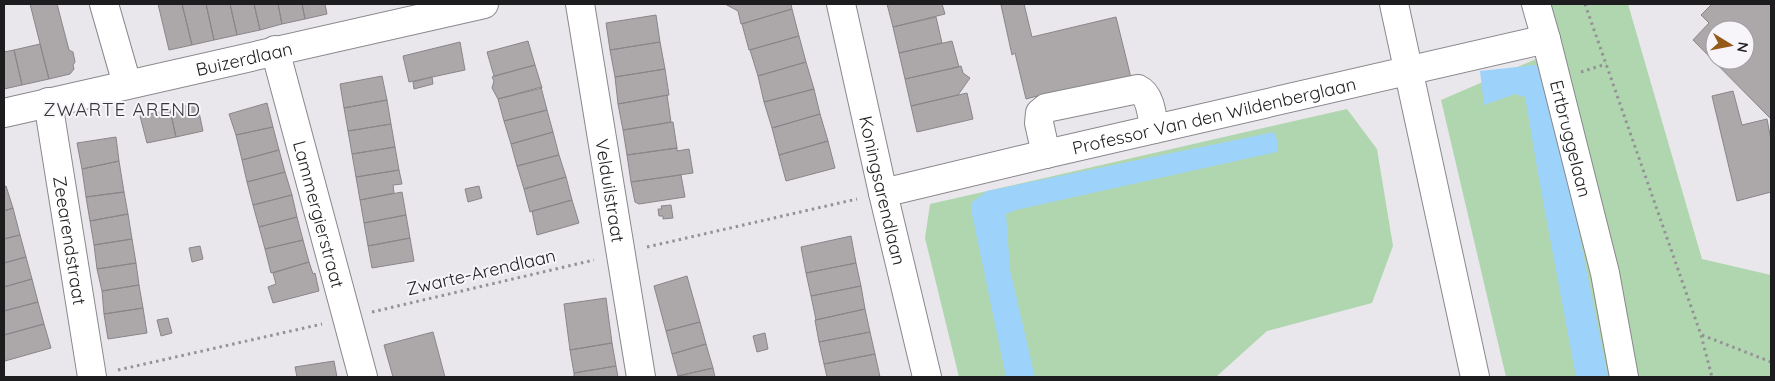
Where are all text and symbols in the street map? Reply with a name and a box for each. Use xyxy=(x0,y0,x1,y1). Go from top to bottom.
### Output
north arrow xyxy=(1705,20,1755,70)
street label: Buizerdlaan xyxy=(193,36,294,81)
text: N xyxy=(1733,41,1753,54)
street label: Professor Van den Wildenberglaan xyxy=(1070,72,1358,159)
street label: Ertbruggelaan xyxy=(1545,77,1597,199)
district label: ZWARTE AREND xyxy=(43,97,201,121)
street label: Koningsarendlaan xyxy=(855,114,911,267)
street label: Velduilstraat xyxy=(591,137,630,244)
street label: Lammergierstraat xyxy=(288,138,350,290)
street label: Zeearendstraat xyxy=(48,174,92,306)
street label: Zwarte-Arendlaan xyxy=(404,244,558,300)

